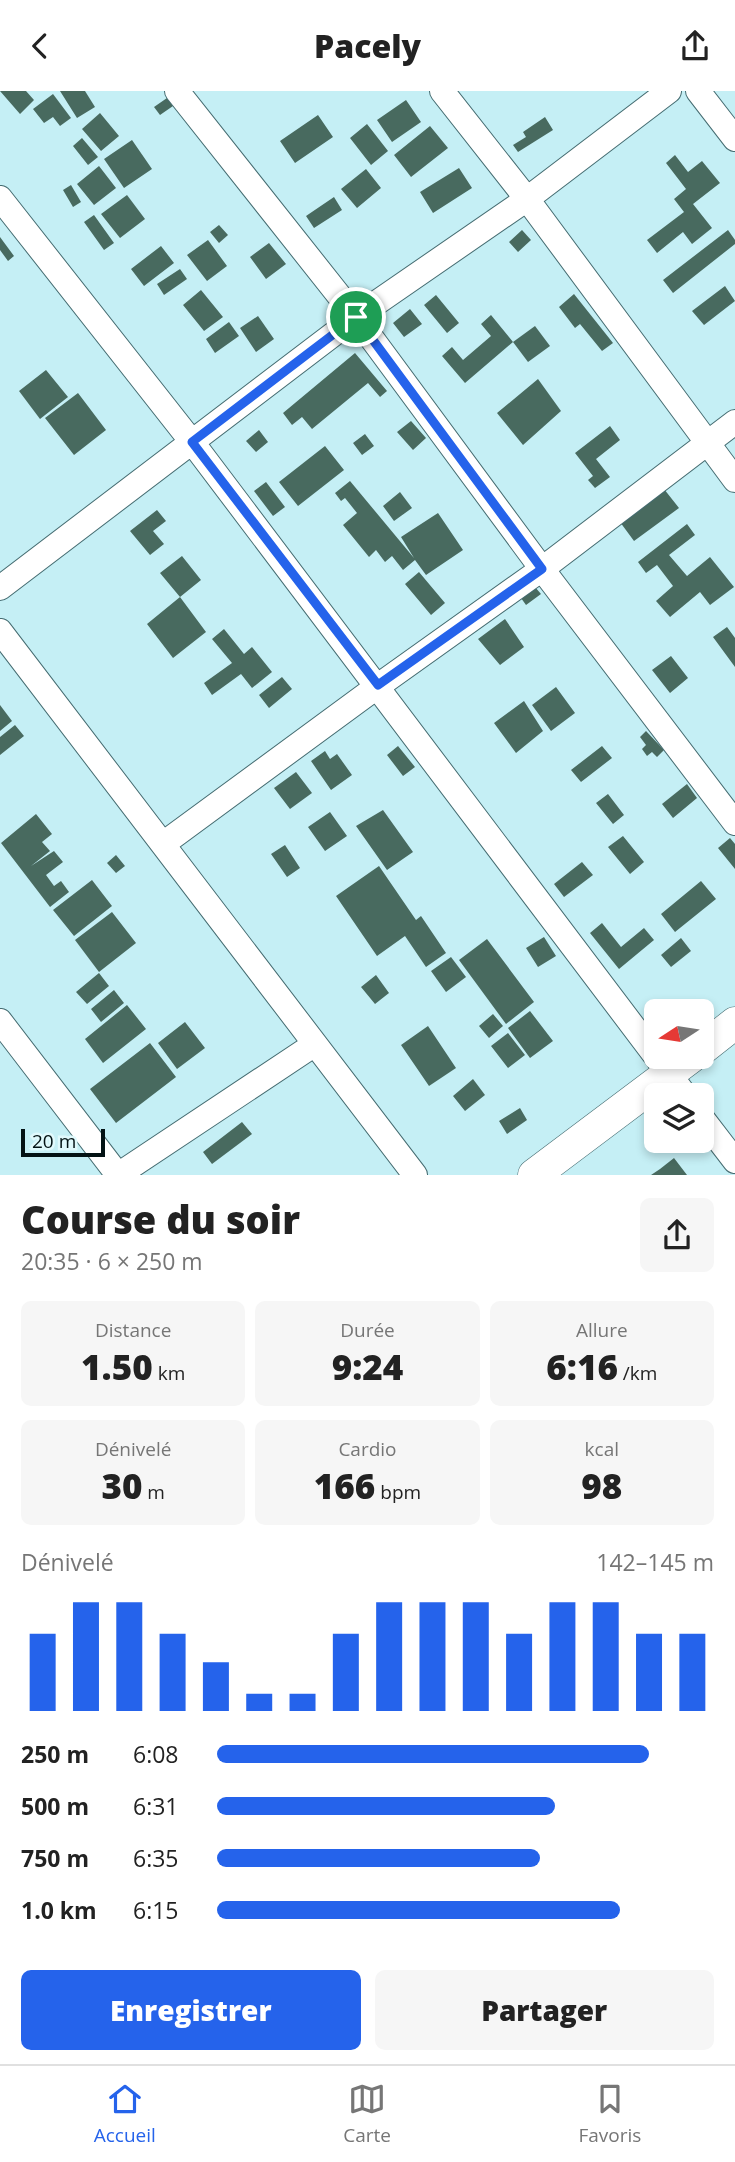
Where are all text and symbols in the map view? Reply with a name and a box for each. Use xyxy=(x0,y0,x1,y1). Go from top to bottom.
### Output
text: Pacely xyxy=(314,24,421,67)
icon: back xyxy=(21,27,59,65)
icon: share xyxy=(676,27,714,65)
pin xyxy=(326,287,386,347)
icon: arrive xyxy=(337,298,375,336)
north arrow xyxy=(644,999,714,1069)
map controls xyxy=(644,999,714,1153)
button: layers xyxy=(644,1083,714,1153)
scale bar xyxy=(21,1126,105,1158)
text: 20 m xyxy=(32,1128,76,1154)
text: Course du soir xyxy=(21,1193,300,1245)
button: share xyxy=(640,1198,714,1272)
text: 20:35 · 6 × 250 m xyxy=(21,1245,203,1277)
text: Distance xyxy=(95,1317,171,1343)
text: Durée xyxy=(340,1317,395,1343)
text: Allure xyxy=(576,1317,628,1343)
text: 1.50 xyxy=(81,1343,153,1390)
text: 9:24 xyxy=(332,1343,403,1390)
text: 6:16 xyxy=(546,1343,618,1390)
text: km xyxy=(153,1360,185,1386)
text: /km xyxy=(618,1360,657,1386)
text: Dénivelé xyxy=(95,1436,171,1462)
text: Cardio xyxy=(338,1436,397,1462)
text: kcal xyxy=(585,1436,619,1462)
text: 30 xyxy=(101,1462,142,1509)
text: 166 xyxy=(314,1462,375,1509)
text: 98 xyxy=(581,1462,622,1509)
text: m xyxy=(142,1479,165,1505)
text: bpm xyxy=(375,1479,421,1505)
text: Dénivelé xyxy=(21,1546,114,1578)
text: 142–145 m xyxy=(596,1546,714,1578)
text: 250 m xyxy=(21,1738,89,1770)
text: 6:08 xyxy=(133,1738,179,1770)
text: 500 m xyxy=(21,1790,89,1822)
text: 6:31 xyxy=(133,1790,179,1822)
text: 750 m xyxy=(21,1842,89,1874)
text: 6:35 xyxy=(133,1842,179,1874)
text: 1.0 km xyxy=(21,1894,97,1926)
text: 6:15 xyxy=(133,1894,179,1926)
button: Enregistrer xyxy=(21,1970,361,2050)
button: Partager xyxy=(375,1970,714,2050)
tab: Accueil xyxy=(94,2080,156,2148)
tab: Carte xyxy=(343,2080,391,2148)
tab: Favoris xyxy=(578,2080,641,2148)

